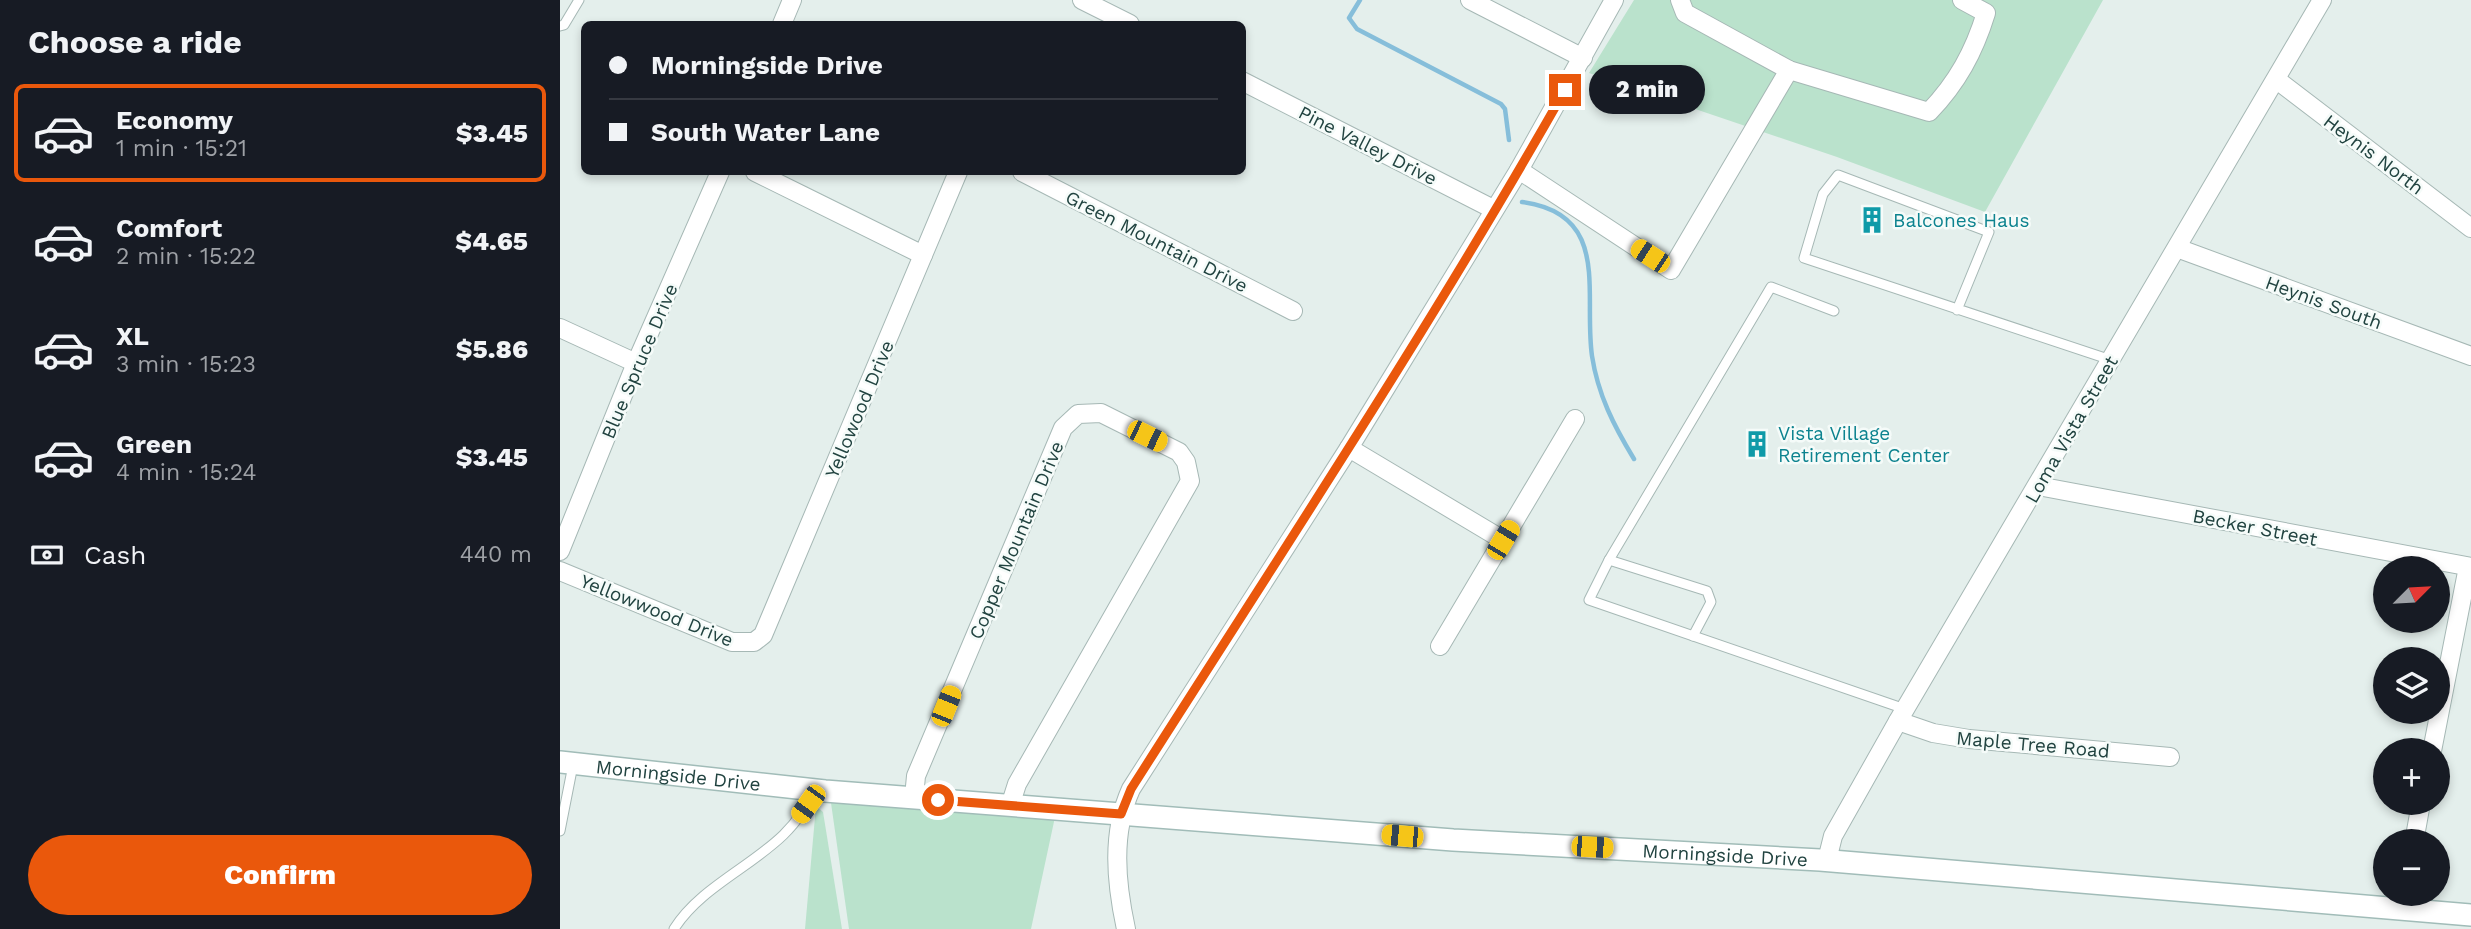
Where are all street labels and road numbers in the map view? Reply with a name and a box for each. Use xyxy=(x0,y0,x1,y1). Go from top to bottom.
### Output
street label: Pine Valley Drive xyxy=(1295,101,1441,190)
street label: Heynis North xyxy=(2319,109,2428,200)
street label: Green Mountain Drive xyxy=(1062,185,1252,297)
street label: Heynis South xyxy=(2262,271,2385,334)
street label: Blue Spruce Drive xyxy=(596,280,683,442)
street label: Yellowood Drive xyxy=(820,337,899,481)
street label: Loma Vista Street xyxy=(2020,352,2123,507)
street label: Copper Mountain Drive xyxy=(964,438,1069,643)
street label: Becker Street xyxy=(2191,504,2319,551)
street label: Yellowwood Drive xyxy=(577,569,737,652)
street label: Maple Tree Road xyxy=(1955,726,2111,763)
street label: Morningside Drive xyxy=(595,755,762,796)
street label: Morningside Drive xyxy=(1642,839,1808,871)

